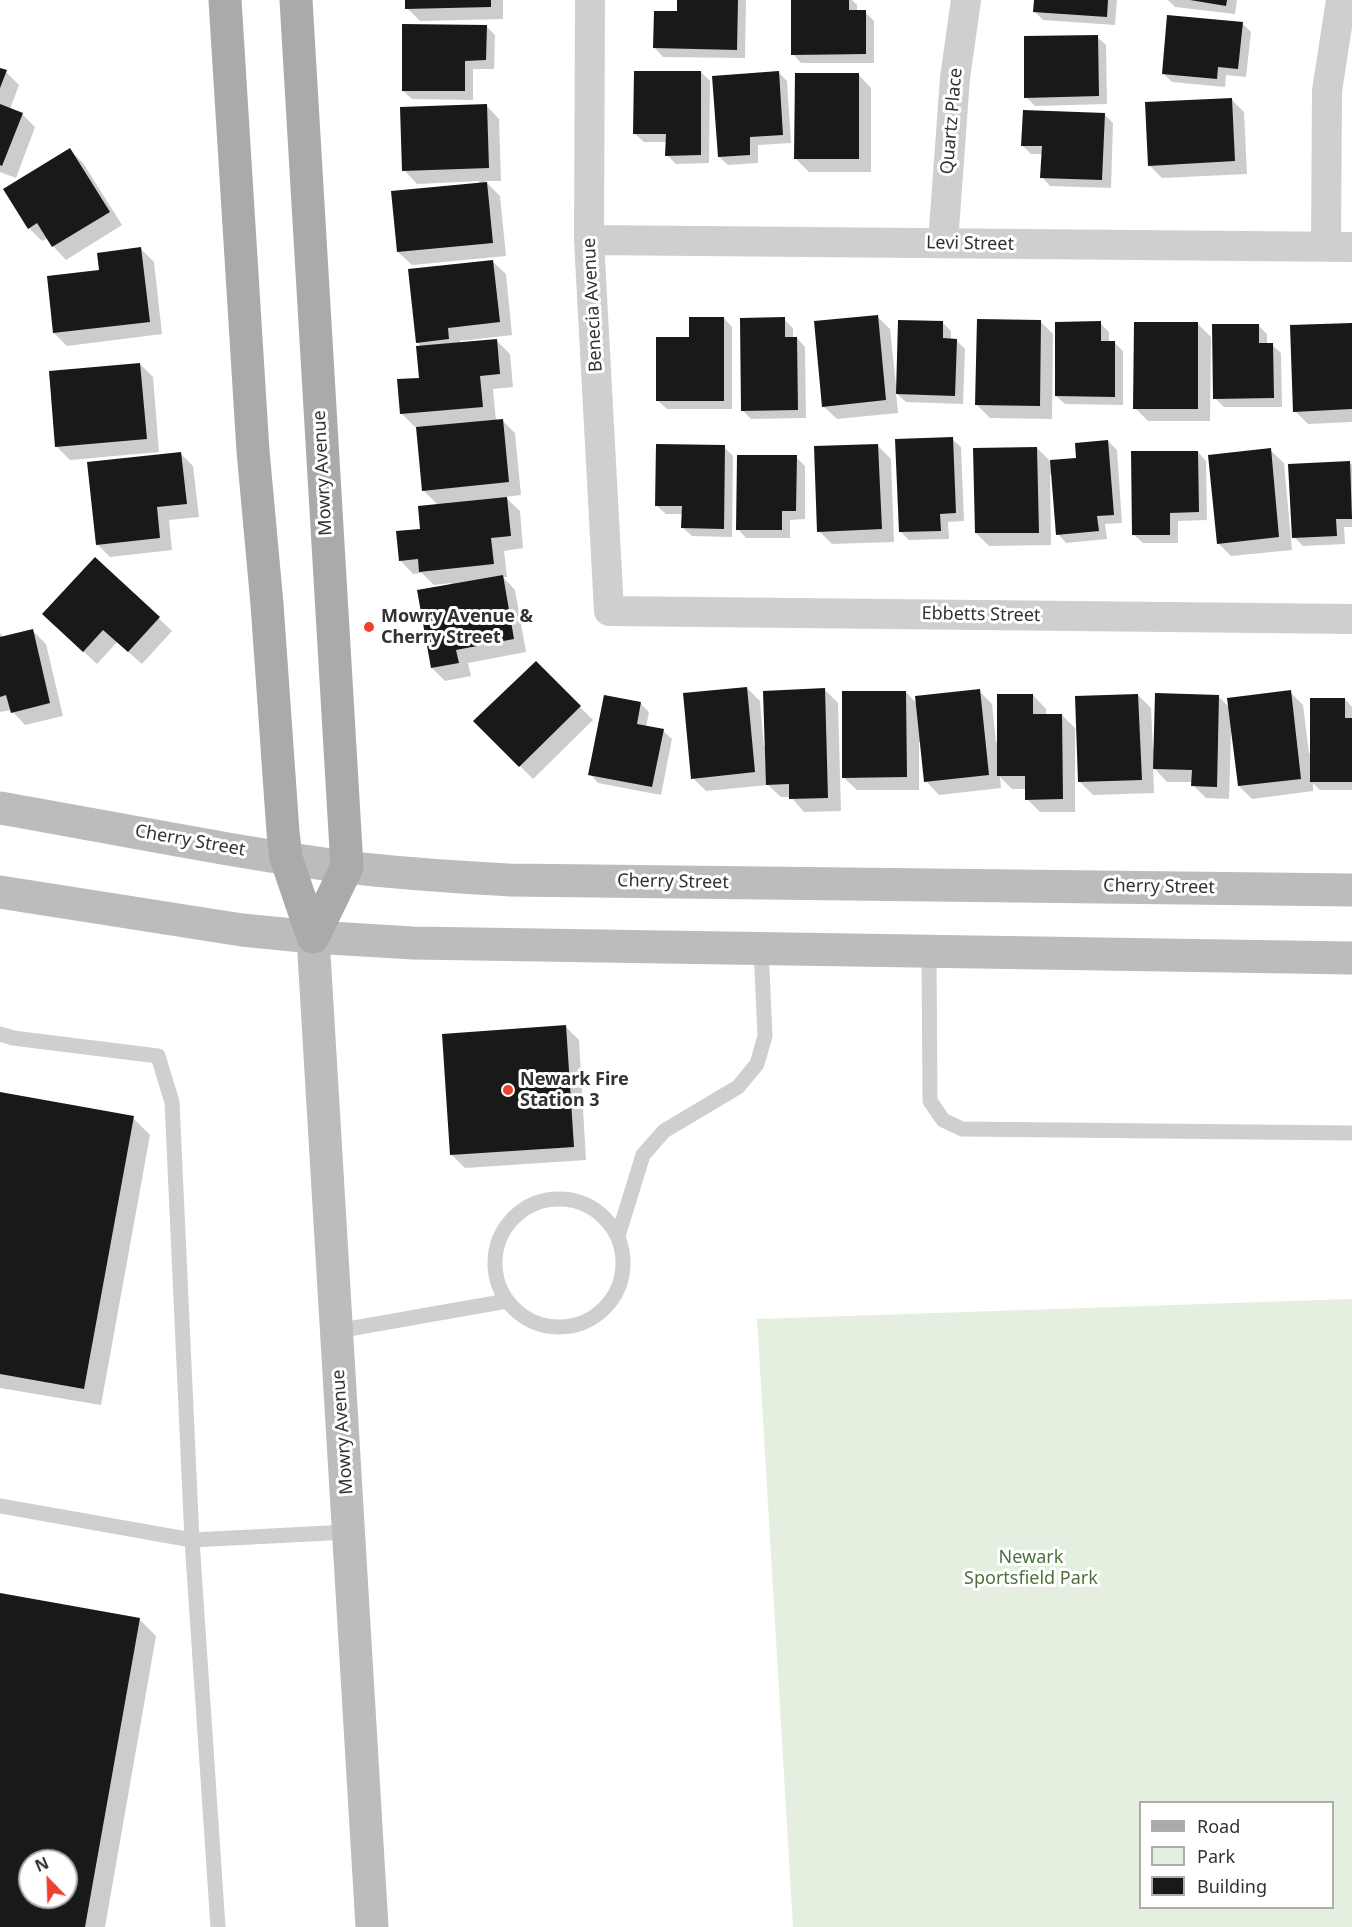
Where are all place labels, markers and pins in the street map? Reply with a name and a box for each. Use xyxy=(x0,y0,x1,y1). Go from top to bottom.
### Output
place label: Mowry Avenue & Cherry Street xyxy=(381,606,533,648)
marker: Mowry Avenue & Cherry Street xyxy=(362,620,376,634)
place label: Newark Fire Station 3 xyxy=(520,1069,629,1112)
marker: Newark Fire Station 3 xyxy=(501,1083,515,1097)

